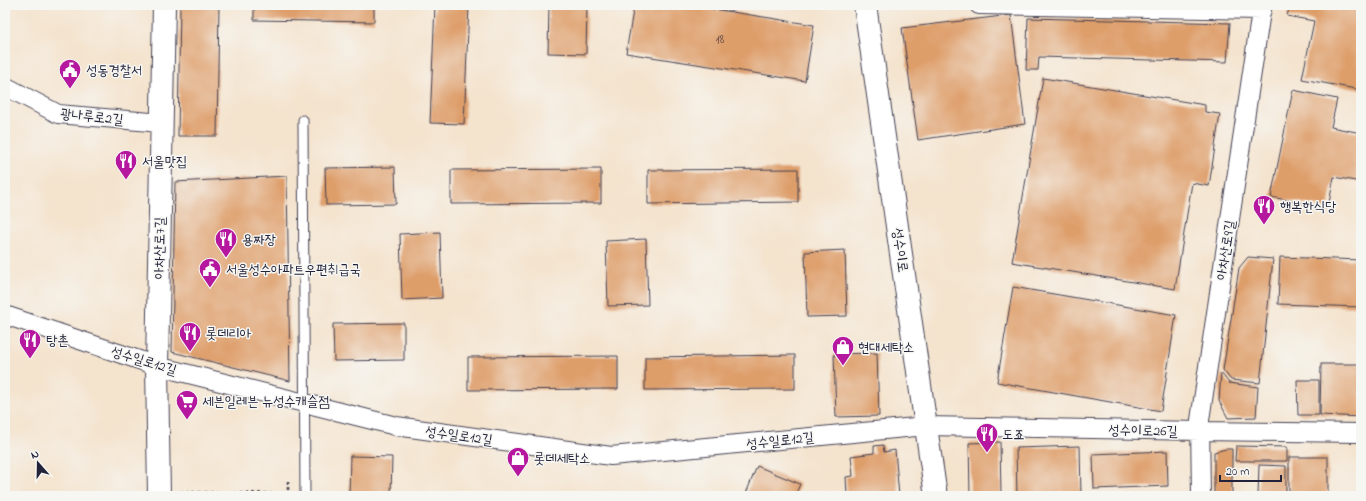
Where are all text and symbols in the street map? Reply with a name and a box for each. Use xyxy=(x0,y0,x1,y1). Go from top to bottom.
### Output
house number: 18 xyxy=(716,31,725,49)
public building icon: 성동경찰서 xyxy=(57,57,83,90)
place label: 성동경찰서 xyxy=(86,61,142,82)
street label: 광나루로2길 xyxy=(59,104,125,131)
restaurant icon: 서울맛집 xyxy=(113,148,139,181)
place label: 서울맛집 xyxy=(142,152,187,173)
restaurant icon: 행복한식당 xyxy=(1251,193,1277,226)
place label: 행복한식당 xyxy=(1280,197,1337,218)
street label: 아차산로7길 xyxy=(149,216,172,279)
street label: 아차산로9길 xyxy=(1211,218,1242,282)
restaurant icon: 용짜장 xyxy=(213,226,239,259)
street label: 성수이로 xyxy=(886,226,913,274)
place label: 용짜장 xyxy=(242,230,277,251)
public building icon: 서울성수아파트우편취급국 xyxy=(197,256,223,289)
place label: 서울성수아파트우편취급국 xyxy=(226,260,361,281)
restaurant icon: 롯데리아 xyxy=(177,320,203,353)
place label: 롯데리아 xyxy=(206,324,252,345)
restaurant icon: 탕촌 xyxy=(17,327,43,360)
place label: 탕촌 xyxy=(46,331,69,352)
shop icon: 현대세탁소 xyxy=(830,334,856,367)
place label: 현대세탁소 xyxy=(858,338,914,359)
street label: 성수일로12길 xyxy=(108,341,180,382)
supermarket icon: 세븐일레븐 뉴성수캐슬점 xyxy=(174,388,200,421)
place label: 세븐일레븐 뉴성수캐슬점 xyxy=(202,392,329,413)
street label: 성수이로26길 xyxy=(1108,420,1179,443)
street label: 성수일로12길 xyxy=(424,421,495,452)
restaurant icon: 도죠 xyxy=(974,421,1000,454)
place label: 도죠 xyxy=(1002,425,1025,446)
street label: 성수일로12길 xyxy=(745,427,816,455)
north arrow xyxy=(18,443,58,483)
shop icon: 롯데세탁소 xyxy=(505,445,531,478)
text: N xyxy=(29,446,41,463)
place label: 롯데세탁소 xyxy=(534,449,590,470)
scale bar xyxy=(1220,457,1281,483)
text: 20 m xyxy=(1226,463,1249,481)

